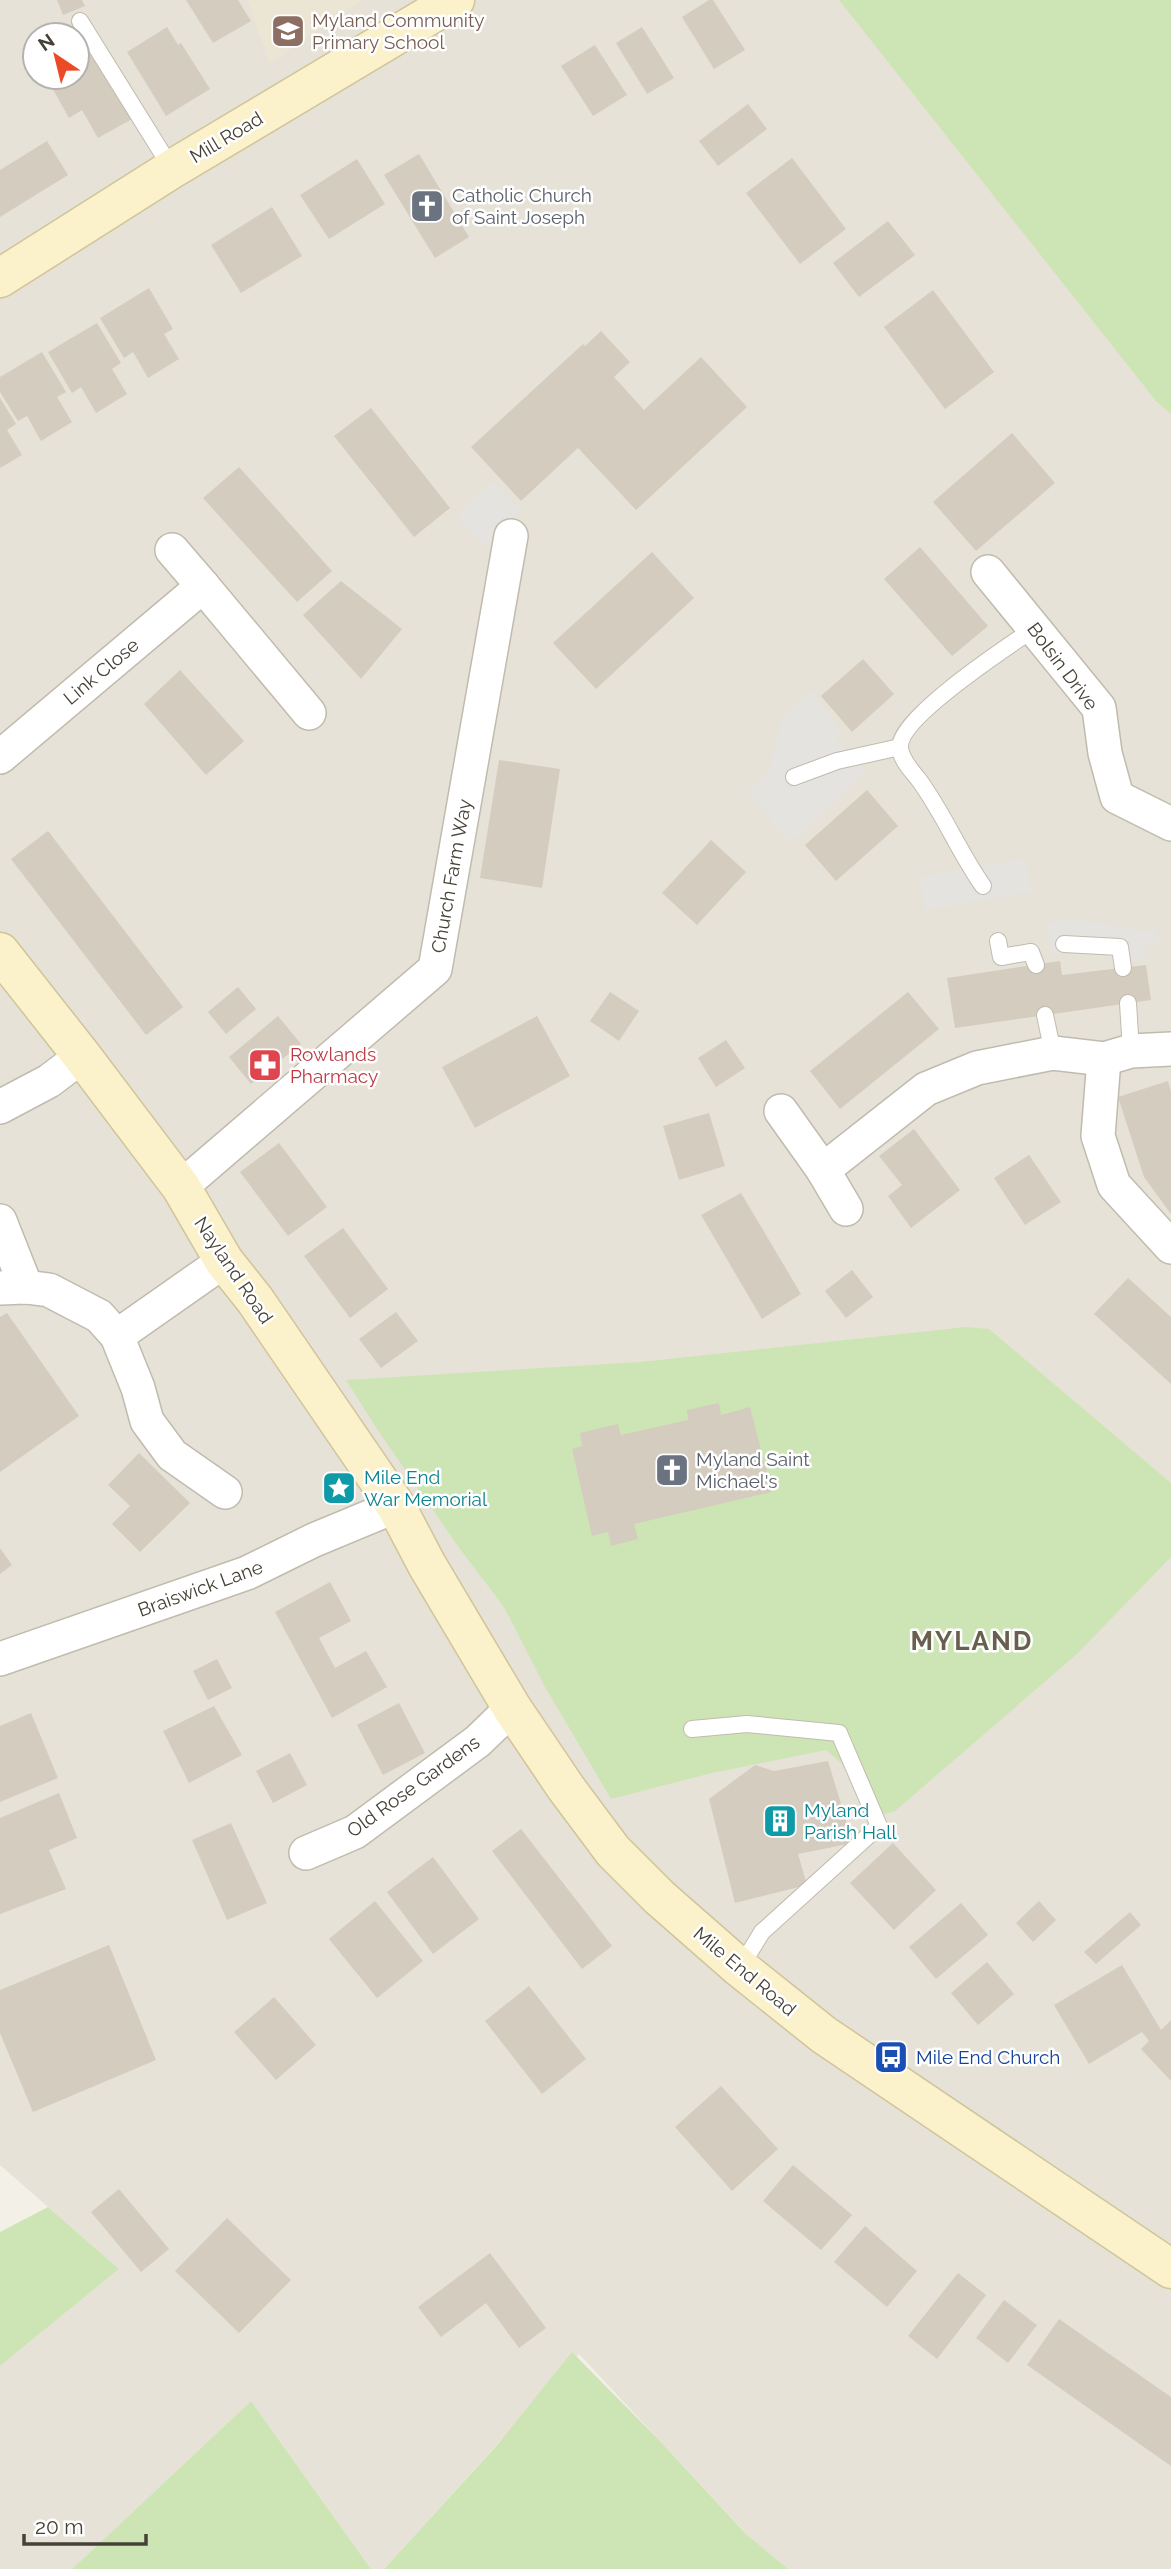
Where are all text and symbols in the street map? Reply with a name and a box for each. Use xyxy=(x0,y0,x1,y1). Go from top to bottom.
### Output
place label: Myland Community Primary School xyxy=(312,9,485,53)
school or university icon: Myland Community Primary School xyxy=(269,12,307,50)
north arrow xyxy=(21,21,91,91)
text: N xyxy=(34,29,58,55)
street label: Mill Road xyxy=(186,107,266,167)
place label: Catholic Church of Saint Joseph xyxy=(452,184,592,228)
church icon: Catholic Church of Saint Joseph xyxy=(408,187,446,225)
street label: Bolsin Drive xyxy=(1023,618,1103,714)
street label: Link Close xyxy=(59,633,143,709)
street label: Church Farm Way xyxy=(427,797,475,955)
place label: Rowlands Pharmacy xyxy=(290,1043,378,1087)
pharmacy icon: Rowlands Pharmacy xyxy=(246,1046,284,1084)
street label: Nayland Road xyxy=(190,1213,278,1327)
place label: Myland Saint Michael's xyxy=(696,1448,810,1492)
church icon: Myland Saint Michael's xyxy=(653,1451,691,1489)
place label: Mile End War Memorial xyxy=(364,1466,488,1510)
place icon: Mile End War Memorial xyxy=(320,1469,358,1507)
street label: Braiswick Lane xyxy=(135,1555,265,1621)
district label: MYLAND xyxy=(911,1626,1033,1656)
street label: Old Rose Gardens xyxy=(343,1731,483,1841)
place label: Myland Parish Hall xyxy=(804,1799,897,1843)
building icon: Myland Parish Hall xyxy=(761,1802,799,1840)
street label: Mile End Road xyxy=(689,1922,801,2020)
bus stop icon: Mile End Church xyxy=(872,2038,910,2076)
place label: Mile End Church xyxy=(916,2046,1060,2068)
scale bar xyxy=(24,2502,147,2546)
text: 20 m xyxy=(35,2514,83,2539)

